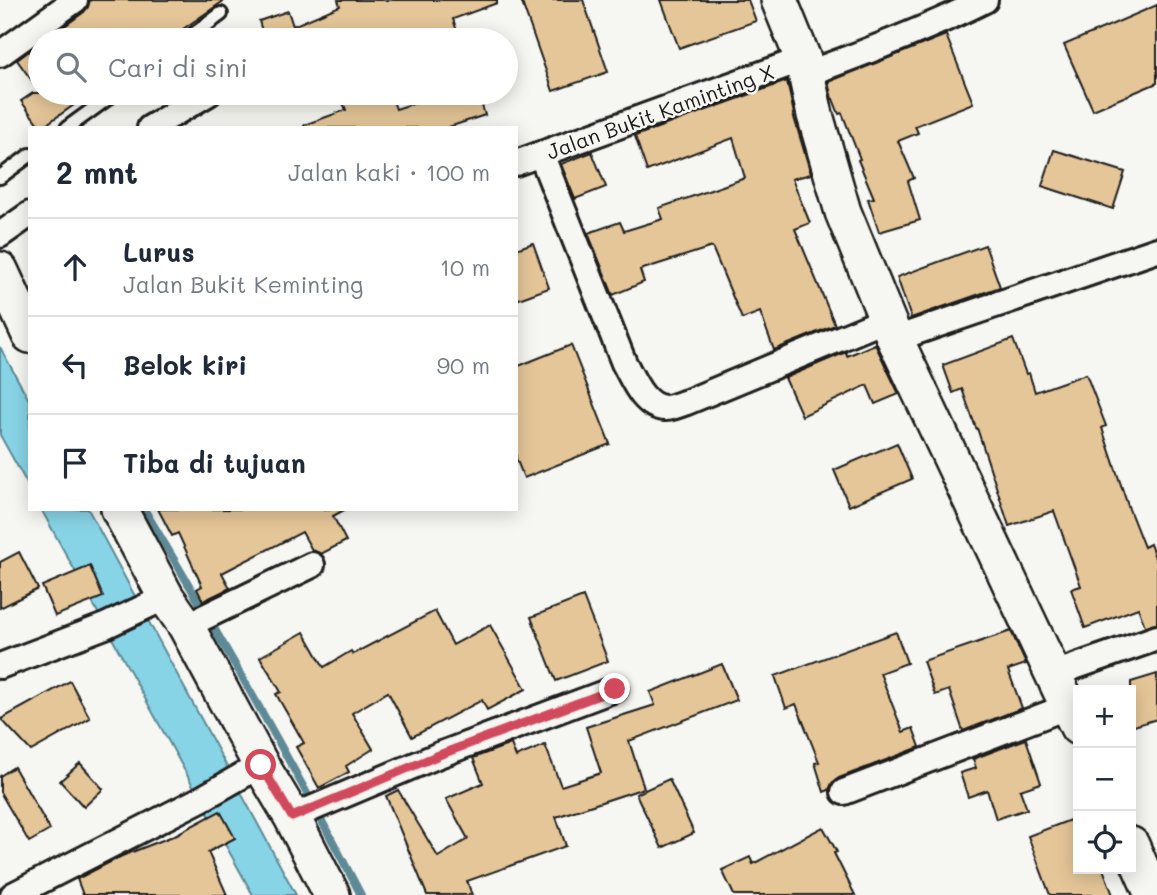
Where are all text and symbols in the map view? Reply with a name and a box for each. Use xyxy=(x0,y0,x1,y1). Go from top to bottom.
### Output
search box xyxy=(28,28,518,105)
icon: search xyxy=(52,48,90,86)
text: Cari di sini xyxy=(108,50,248,84)
street label: Jalan Bukit Kaminting X xyxy=(543,57,777,165)
text: 2 mnt xyxy=(56,152,138,192)
text: Jalan kaki · 100 m xyxy=(288,157,490,187)
text: Lurus xyxy=(123,235,195,269)
icon: ahead xyxy=(56,248,94,286)
text: 10 m xyxy=(440,252,490,282)
text: Jalan Bukit Keminting xyxy=(123,269,363,299)
icon: left xyxy=(56,346,94,384)
text: Belok kiri xyxy=(123,348,247,382)
text: 90 m xyxy=(437,350,490,380)
icon: arrive xyxy=(56,444,94,482)
text: Tiba di tujuan xyxy=(123,446,306,480)
route end xyxy=(599,673,630,704)
map controls xyxy=(1073,685,1136,874)
button: + xyxy=(1073,685,1136,748)
button: − xyxy=(1073,748,1136,811)
route start xyxy=(245,749,276,780)
button: locate xyxy=(1073,811,1136,874)

